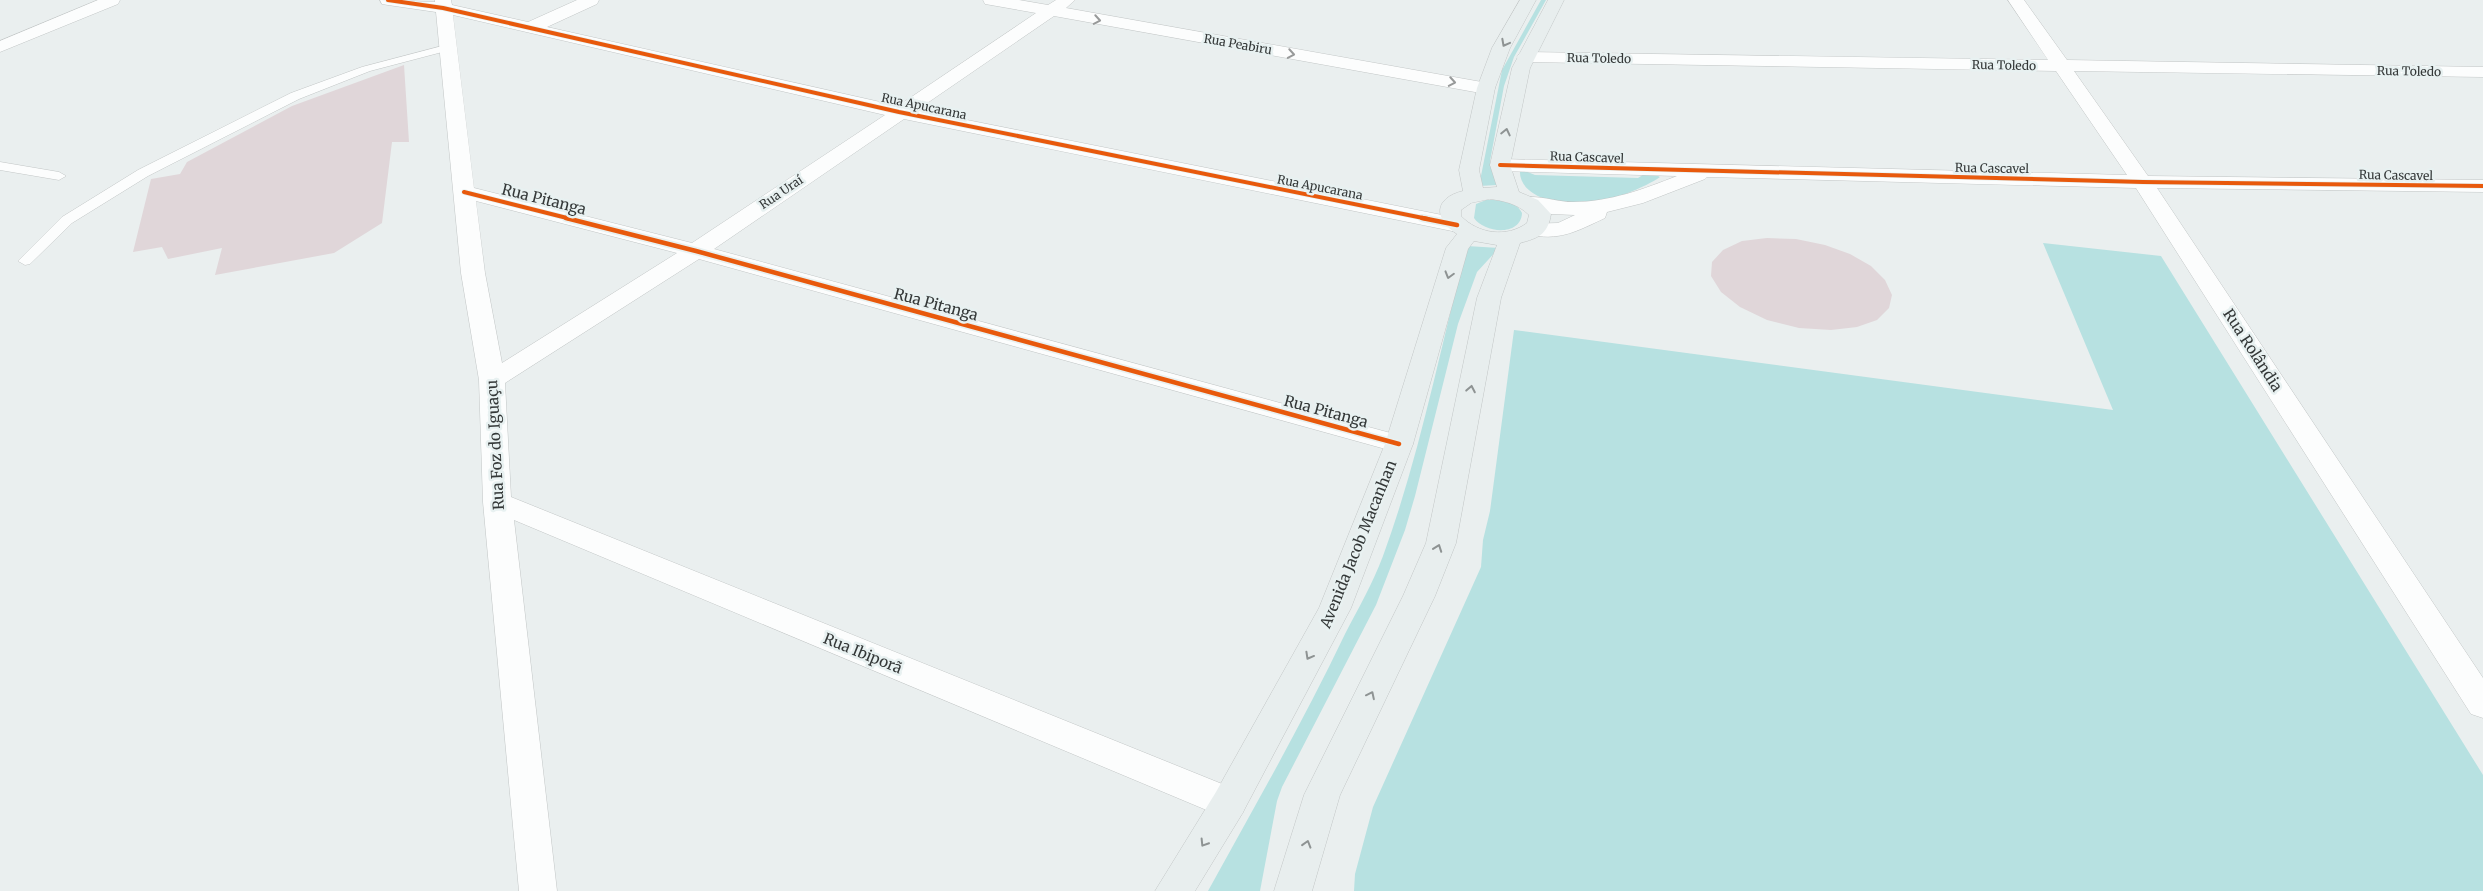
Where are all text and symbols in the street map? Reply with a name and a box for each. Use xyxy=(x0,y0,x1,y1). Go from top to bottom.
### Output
one-way arrow xyxy=(1093,14,1101,24)
street label: Rua Peabiru xyxy=(1203,31,1274,57)
one-way arrow xyxy=(1501,37,1511,46)
one-way arrow xyxy=(1287,48,1296,58)
street label: Rua Toledo xyxy=(1567,50,1631,66)
street label: Rua Toledo xyxy=(1972,57,2036,73)
street label: Rua Toledo xyxy=(2377,63,2441,79)
one-way arrow xyxy=(1447,76,1456,86)
street label: Rua Apucarana xyxy=(880,90,969,122)
one-way arrow xyxy=(1500,127,1511,136)
street label: Rua Cascavel xyxy=(1550,148,1625,166)
street label: Rua Cascavel xyxy=(1955,160,2030,176)
street label: Rua Cascavel xyxy=(2359,167,2434,183)
street label: Rua Uraí xyxy=(756,171,807,212)
street label: Rua Apucarana xyxy=(1276,171,1365,203)
street label: Rua Pitanga xyxy=(500,179,588,219)
one-way arrow xyxy=(1444,270,1454,278)
street label: Rua Pitanga xyxy=(892,284,980,324)
street label: Rua Rolândia xyxy=(2219,305,2287,395)
street label: Rua Foz do Iguaçu xyxy=(482,379,508,511)
one-way arrow xyxy=(1465,384,1476,393)
street label: Rua Pitanga xyxy=(1282,391,1370,431)
street label: Avenida Jacob Macanhan xyxy=(1315,457,1400,632)
one-way arrow xyxy=(1432,544,1442,553)
street label: Rua Ibiporã xyxy=(821,629,905,677)
one-way arrow xyxy=(1305,651,1315,660)
one-way arrow xyxy=(1365,691,1375,700)
one-way arrow xyxy=(1201,837,1210,846)
one-way arrow xyxy=(1301,841,1311,849)

